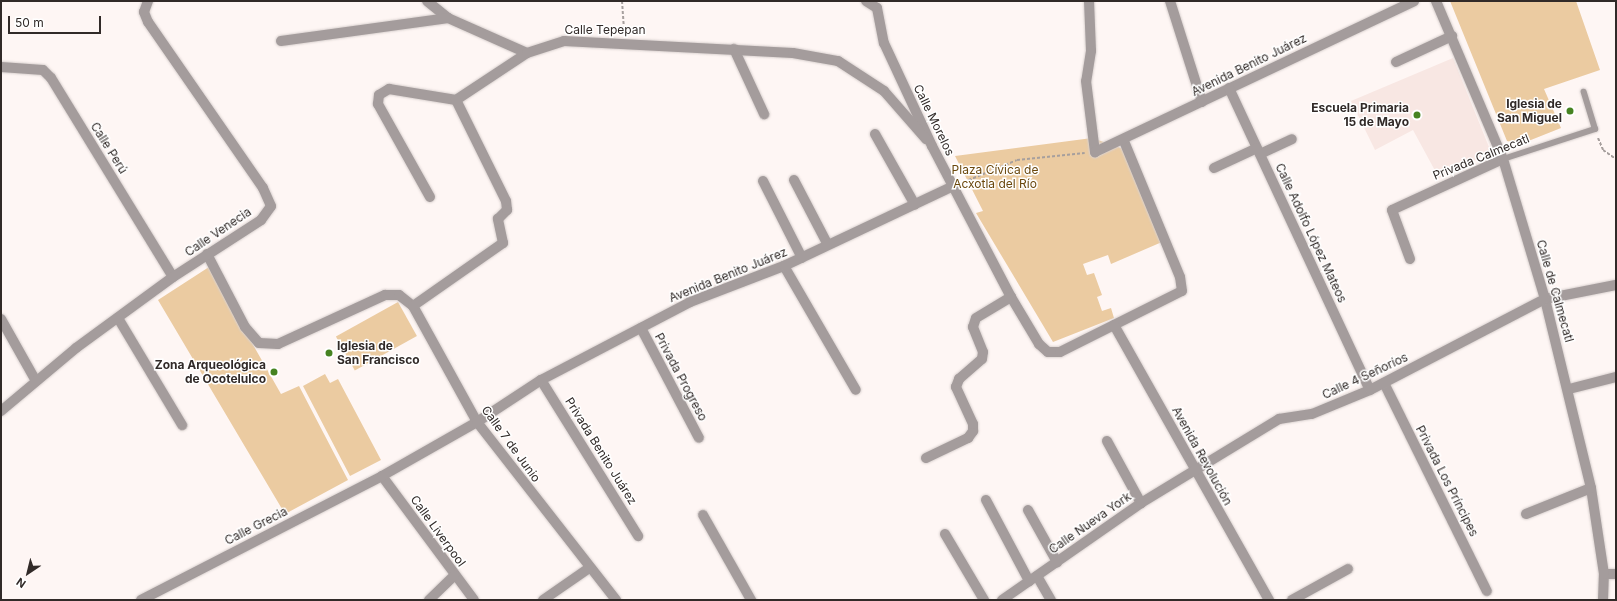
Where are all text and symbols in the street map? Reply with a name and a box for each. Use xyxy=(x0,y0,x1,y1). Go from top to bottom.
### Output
scale bar xyxy=(10,8,103,34)
text: 50 m xyxy=(15,15,44,30)
street label: Calle Tepepan xyxy=(564,23,646,37)
street label: Avenida Benito Juárez xyxy=(1189,31,1309,99)
street label: Calle Morelos xyxy=(911,82,957,158)
place label: Iglesia de San Miguel xyxy=(1497,97,1562,125)
place label: Escuela Primaria 15 de Mayo xyxy=(1311,101,1409,129)
marker: Iglesia de San Miguel xyxy=(1565,106,1575,116)
marker: Escuela Primaria 15 de Mayo xyxy=(1412,110,1422,120)
street label: Calle Perú xyxy=(88,120,130,176)
street label: Privada Calmecatl xyxy=(1431,131,1531,183)
street label: Calle Adolfo López Mateos xyxy=(1272,161,1350,305)
park label: Plaza Cívica de Acxotla del Río xyxy=(952,163,1038,191)
street label: Calle Venecia xyxy=(182,205,254,259)
street label: Calle de Calmecatl xyxy=(1533,238,1577,344)
street label: Avenida Benito Juárez xyxy=(667,245,789,305)
street label: Privada Progreso xyxy=(652,331,710,423)
place label: Iglesia de San Francisco xyxy=(337,339,420,367)
marker: Iglesia de San Francisco xyxy=(324,348,334,358)
street label: Calle 4 Señoríos xyxy=(1320,350,1410,402)
place label: Zona Arqueológica de Ocotelulco xyxy=(155,358,266,386)
marker: Zona Arqueológica de Ocotelulco xyxy=(269,367,279,377)
street label: Privada Benito Juárez xyxy=(562,395,640,507)
street label: Calle 7 de Junio xyxy=(479,403,543,485)
street label: Avenida Revolución xyxy=(1169,404,1235,508)
street label: Privada Los Príncipes xyxy=(1413,423,1481,539)
street label: Calle Nueva York xyxy=(1046,489,1134,557)
street label: Calle Liverpool xyxy=(407,493,469,569)
street label: Calle Grecia xyxy=(222,504,290,548)
north arrow xyxy=(8,553,48,593)
text: N xyxy=(14,575,29,591)

